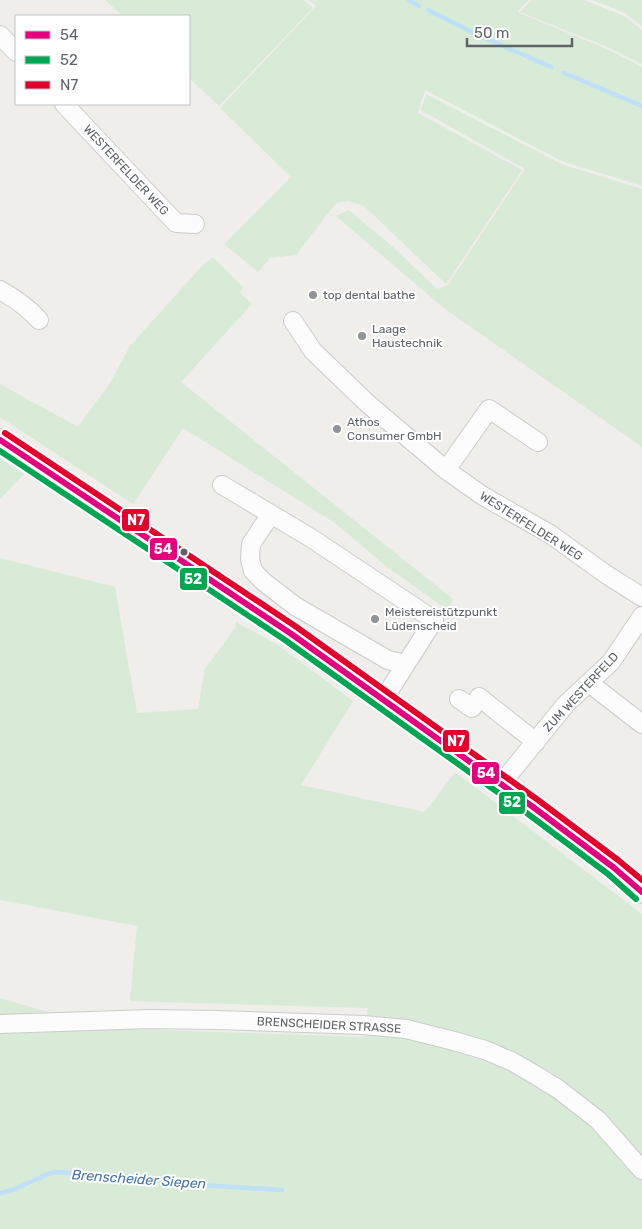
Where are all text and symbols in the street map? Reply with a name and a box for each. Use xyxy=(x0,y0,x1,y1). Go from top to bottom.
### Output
legend xyxy=(15,15,190,105)
scale bar xyxy=(467,15,572,47)
text: 50 m xyxy=(474,24,509,42)
text: 54 xyxy=(60,26,78,44)
text: 52 xyxy=(60,51,78,69)
text: N7 xyxy=(60,76,78,94)
street label: WESTERFELDER WEG xyxy=(80,122,172,218)
place label: top dental bathe xyxy=(323,288,416,302)
marker: top dental bathe xyxy=(307,289,319,301)
place label: Laage Haustechnik xyxy=(372,322,443,350)
marker: Laage Haustechnik xyxy=(356,330,368,342)
place label: Athos Consumer GmbH xyxy=(347,415,442,443)
marker: Athos Consumer GmbH xyxy=(331,423,343,435)
street label: WESTERFELDER WEG xyxy=(477,489,585,563)
line badge: N7 xyxy=(121,508,150,532)
text: N7 xyxy=(127,512,145,529)
line badge: 54 xyxy=(149,537,178,561)
text: 54 xyxy=(154,541,173,558)
unlabelled marker xyxy=(179,547,189,557)
line badge: 52 xyxy=(179,567,208,591)
text: 52 xyxy=(184,571,202,588)
place label: Meistereistützpunkt Lüdenscheid xyxy=(385,605,497,633)
marker: Meistereistützpunkt Lüdenscheid xyxy=(369,613,381,625)
street label: ZUM WESTERFELD xyxy=(541,649,621,735)
line badge: N7 xyxy=(442,729,470,753)
text: N7 xyxy=(447,733,465,750)
line badge: 54 xyxy=(471,761,500,785)
text: 54 xyxy=(477,765,496,782)
line badge: 52 xyxy=(498,791,526,815)
text: 52 xyxy=(503,794,521,811)
street label: BRENSCHEIDER STRASSE xyxy=(256,1014,402,1036)
water label: Brenscheider Siepen xyxy=(71,1166,207,1193)

